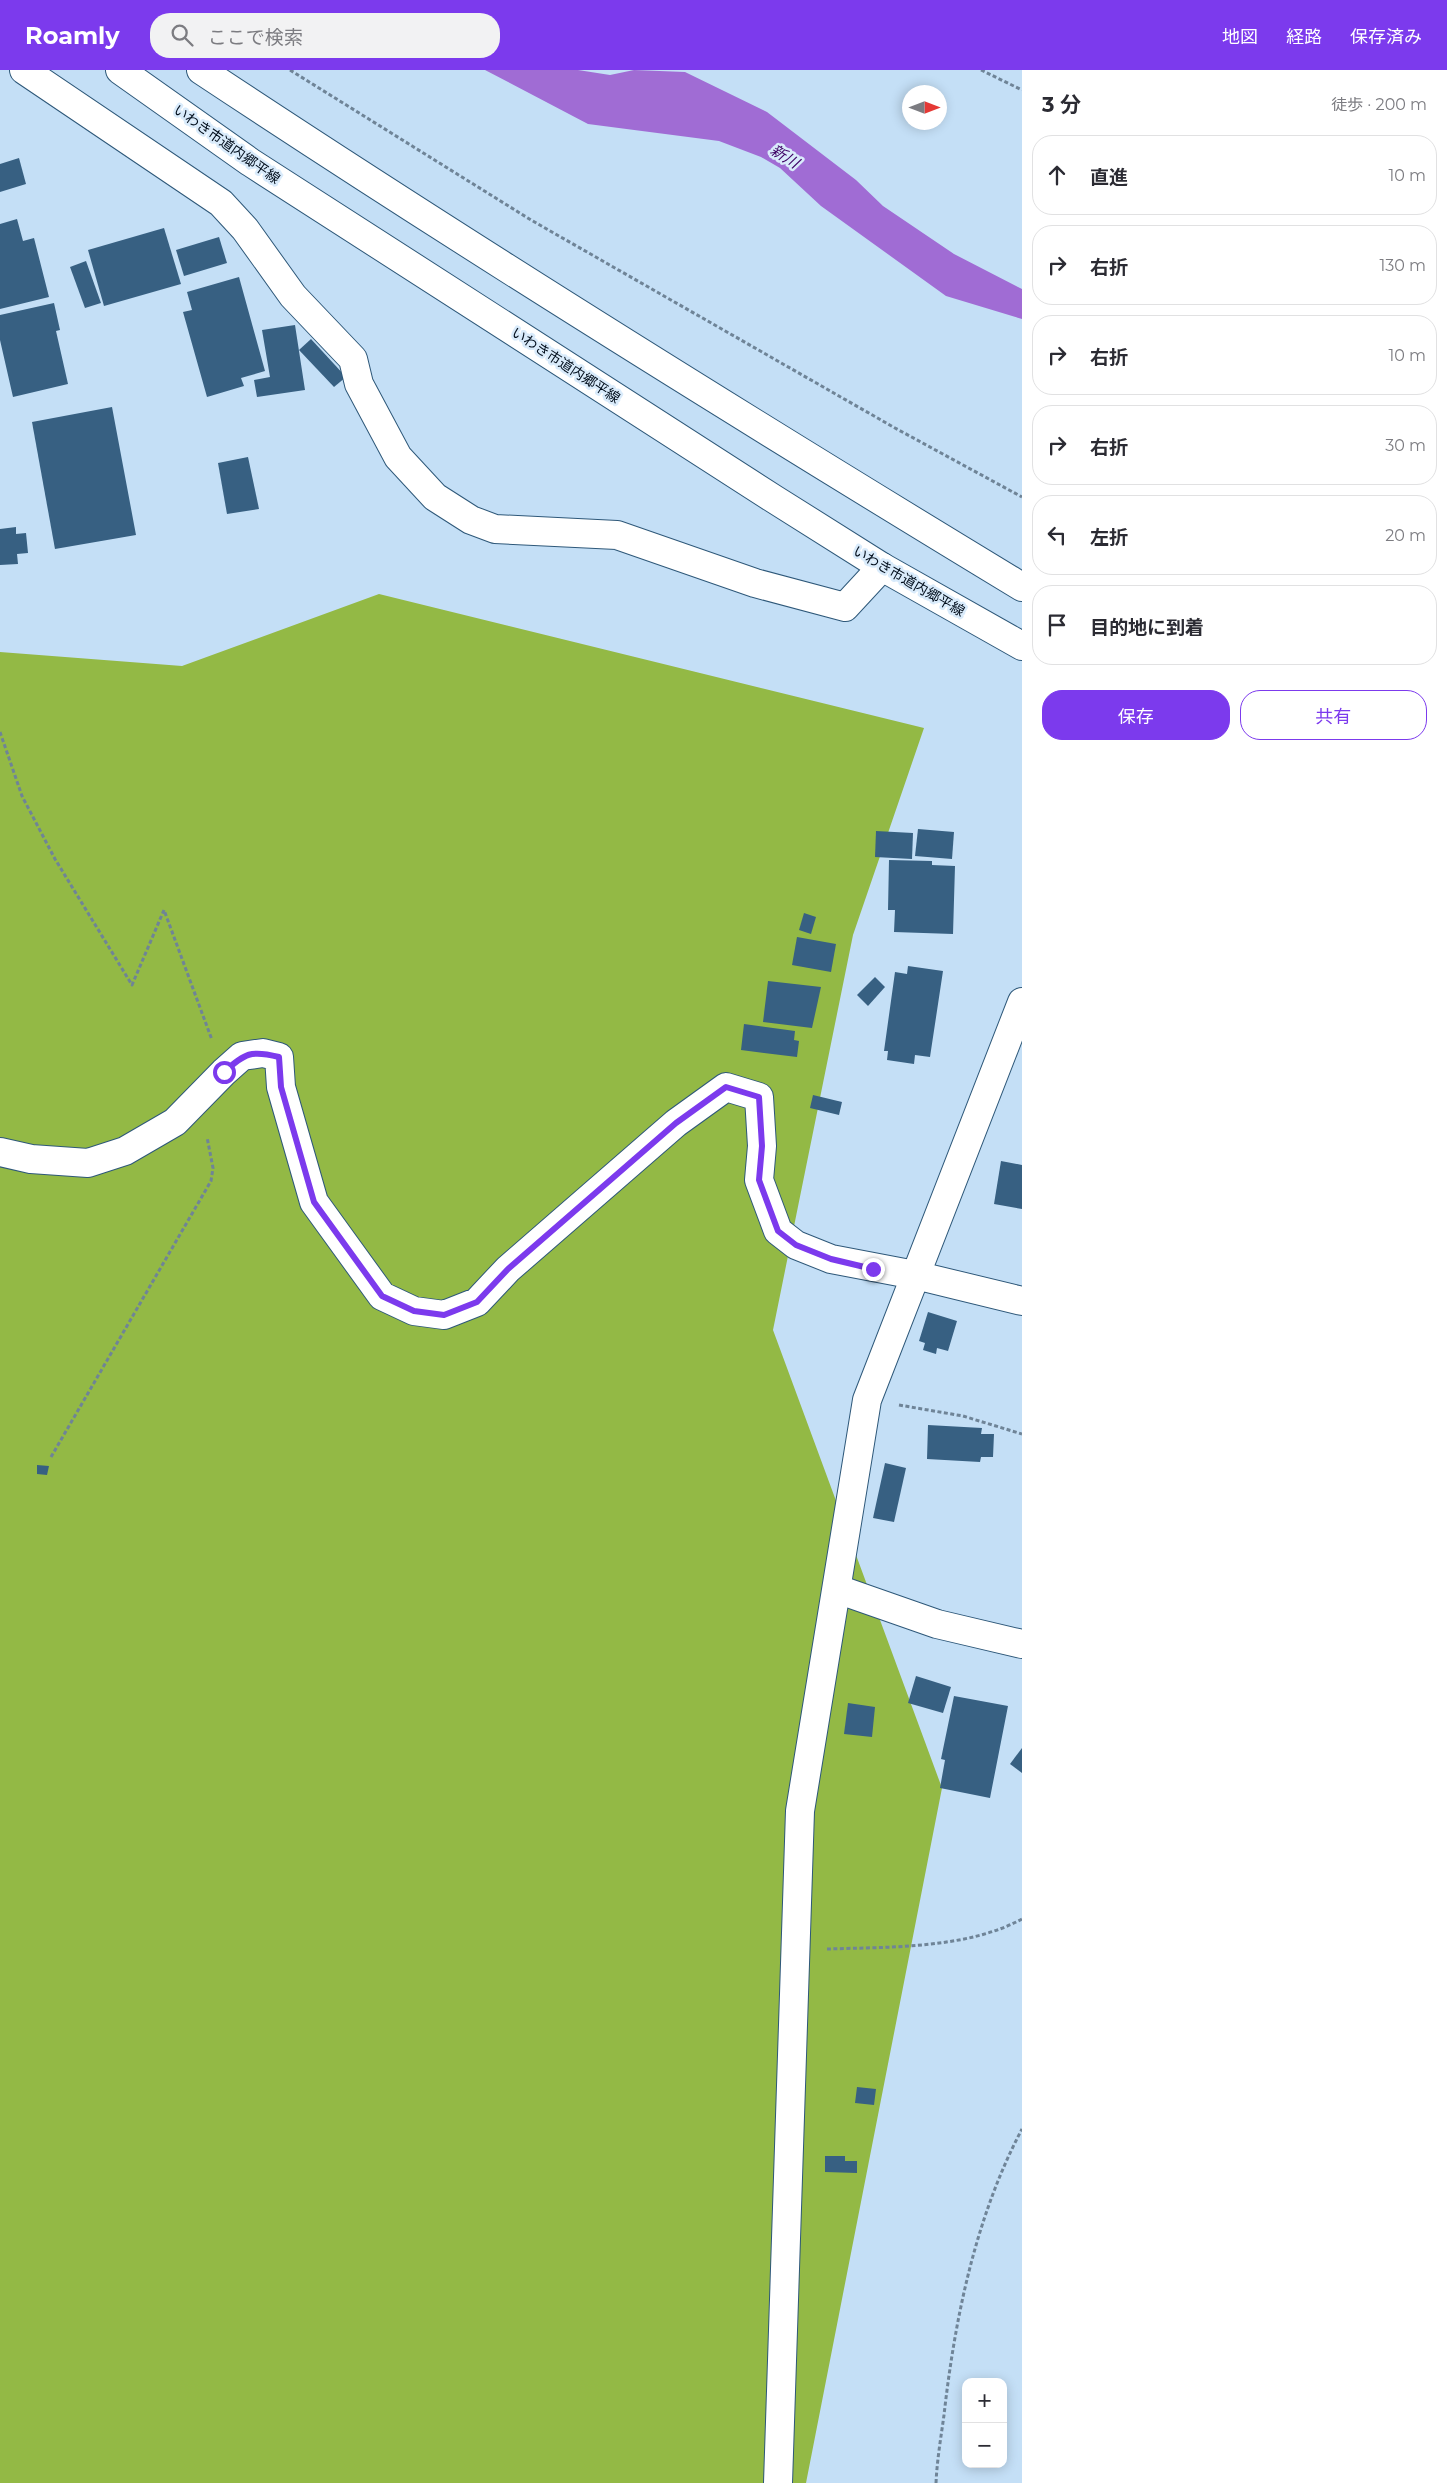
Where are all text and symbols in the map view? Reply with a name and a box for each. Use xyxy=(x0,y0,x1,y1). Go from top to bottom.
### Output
search box xyxy=(150,13,500,58)
text: Roamly xyxy=(25,21,120,50)
icon: search xyxy=(168,21,196,49)
text: ここで検索 xyxy=(208,26,303,49)
text: 地図 xyxy=(1222,26,1258,48)
text: 経路 xyxy=(1286,26,1322,48)
text: 保存済み xyxy=(1350,26,1422,48)
north arrow xyxy=(902,85,947,130)
text: 3 分 xyxy=(1042,92,1081,117)
text: 徒歩 · 200 m xyxy=(1331,95,1427,114)
street label: いわき市道内郷平線 xyxy=(170,100,284,188)
water label: 新川 xyxy=(767,140,804,173)
icon: ahead xyxy=(1043,161,1071,189)
text: 直進 xyxy=(1090,166,1128,189)
text: 10 m xyxy=(1388,166,1426,185)
icon: right xyxy=(1043,251,1071,279)
text: 右折 xyxy=(1090,256,1128,279)
text: 130 m xyxy=(1379,256,1426,275)
street label: いわき市道内郷平線 xyxy=(508,323,624,407)
icon: right xyxy=(1043,341,1071,369)
text: 右折 xyxy=(1090,346,1128,369)
text: 10 m xyxy=(1388,346,1426,365)
icon: right xyxy=(1043,431,1071,459)
text: 右折 xyxy=(1090,436,1128,459)
text: 30 m xyxy=(1385,436,1426,455)
icon: left xyxy=(1043,521,1071,549)
text: 左折 xyxy=(1090,526,1128,549)
text: 20 m xyxy=(1385,526,1426,545)
street label: いわき市道内郷平線 xyxy=(850,542,968,620)
icon: arrive xyxy=(1043,611,1071,639)
text: 目的地に到着 xyxy=(1090,616,1204,639)
button: 保存 xyxy=(1042,690,1230,740)
button: 共有 xyxy=(1240,690,1427,740)
route start xyxy=(213,1061,236,1084)
route end xyxy=(862,1258,885,1281)
map controls xyxy=(962,2378,1007,2468)
button: + xyxy=(962,2378,1007,2423)
button: − xyxy=(962,2423,1007,2468)

